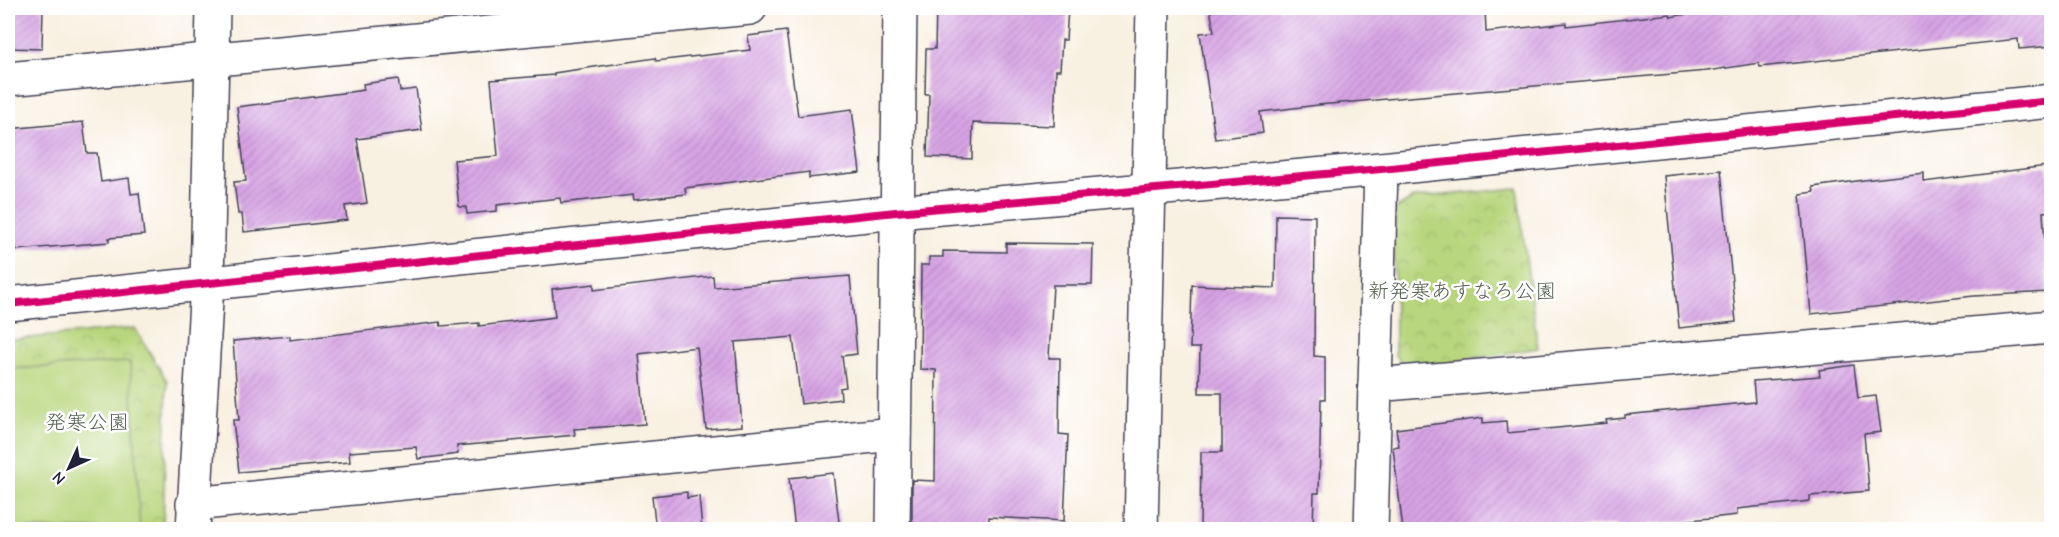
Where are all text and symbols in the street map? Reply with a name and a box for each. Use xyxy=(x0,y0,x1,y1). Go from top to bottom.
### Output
park label: 新発寒あすなろ公園 xyxy=(1368,279,1556,303)
park label: 発寒公園 xyxy=(45,410,129,434)
north arrow xyxy=(39,438,99,498)
text: N xyxy=(49,468,69,488)

